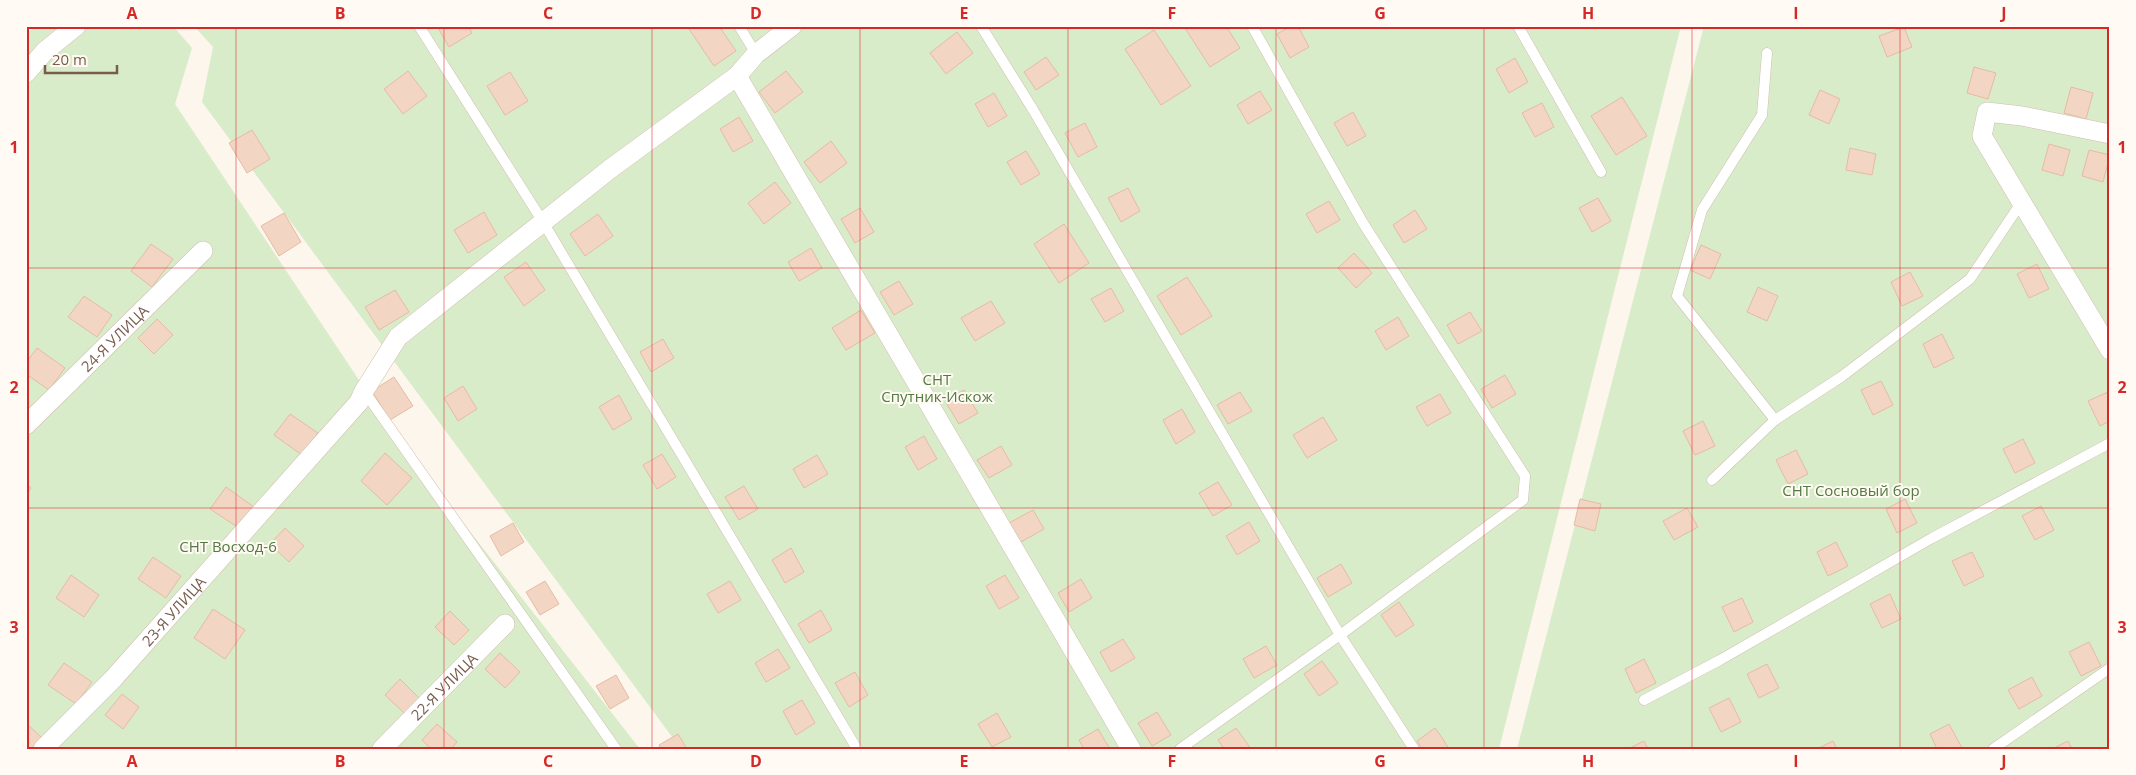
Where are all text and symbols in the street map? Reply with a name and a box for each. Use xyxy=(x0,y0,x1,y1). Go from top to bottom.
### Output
text: A xyxy=(126,2,138,24)
text: B xyxy=(335,2,345,24)
text: C xyxy=(543,2,553,24)
text: D xyxy=(750,2,762,24)
text: E xyxy=(960,2,969,24)
text: F xyxy=(1168,2,1176,24)
text: G xyxy=(1374,2,1386,24)
text: H xyxy=(1582,2,1594,24)
text: I xyxy=(1793,2,1799,24)
text: J xyxy=(1999,2,2007,24)
scale bar xyxy=(45,42,118,74)
text: 20 m xyxy=(52,49,87,69)
text: 1 xyxy=(9,136,19,158)
text: 1 xyxy=(2117,136,2127,158)
street label: 24-Я УЛИЦА xyxy=(76,300,153,376)
park label: СНТ Спутник-Искож xyxy=(881,369,993,406)
text: 2 xyxy=(9,376,19,398)
text: 2 xyxy=(2117,376,2127,398)
park label: СНТ Сосновый бор xyxy=(1782,480,1920,500)
park label: СНТ Восход-6 xyxy=(179,536,277,556)
street label: 23-Я УЛИЦА xyxy=(137,571,210,650)
text: 3 xyxy=(9,616,19,638)
text: 3 xyxy=(2117,616,2127,638)
street label: 22-Я УЛИЦА xyxy=(406,648,482,724)
text: A xyxy=(126,750,138,772)
text: B xyxy=(335,750,345,772)
text: C xyxy=(543,750,553,772)
text: D xyxy=(750,750,762,772)
text: E xyxy=(960,750,969,772)
text: F xyxy=(1168,750,1176,772)
text: G xyxy=(1374,750,1386,772)
text: H xyxy=(1582,750,1594,772)
text: I xyxy=(1793,750,1799,772)
text: J xyxy=(1999,750,2007,772)

